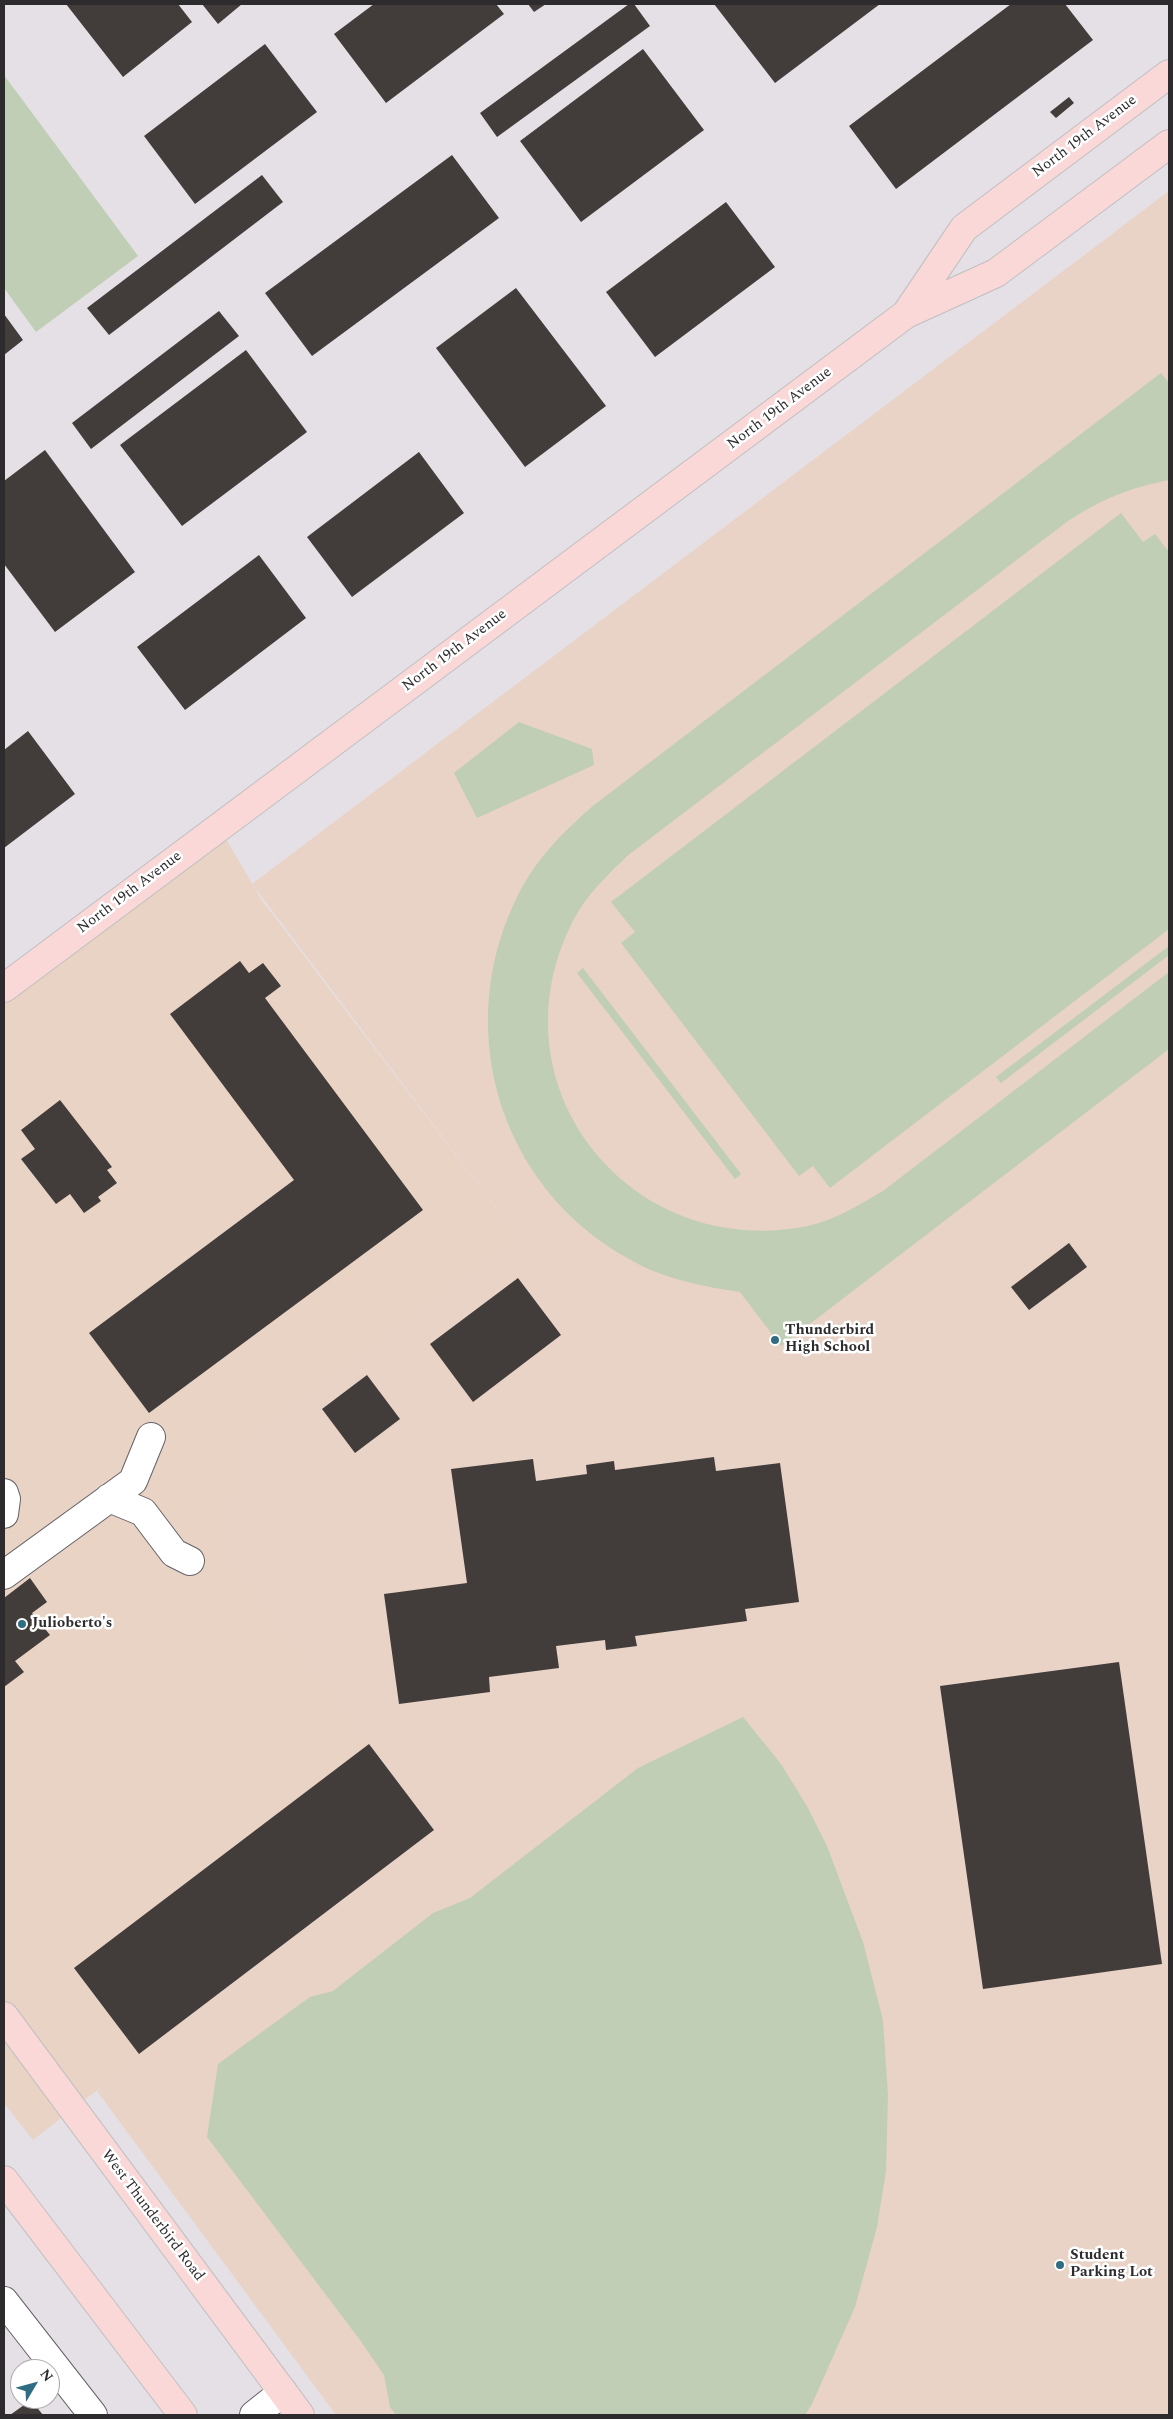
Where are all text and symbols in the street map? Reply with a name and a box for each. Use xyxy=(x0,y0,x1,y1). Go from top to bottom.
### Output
street label: North 19th Avenue xyxy=(1029,92,1141,182)
street label: North 19th Avenue xyxy=(724,364,836,454)
street label: North 19th Avenue xyxy=(399,606,511,696)
street label: North 19th Avenue xyxy=(74,848,186,938)
place label: Thunderbird High School xyxy=(785,1322,874,1357)
marker: Thunderbird High School xyxy=(769,1334,781,1346)
place label: Julioberto's xyxy=(32,1615,112,1633)
marker: Julioberto's xyxy=(16,1618,28,1630)
street label: West Thunderbird Road xyxy=(97,2147,207,2285)
place label: Student Parking Lot xyxy=(1070,2247,1153,2282)
marker: Student Parking Lot xyxy=(1054,2259,1066,2271)
north arrow xyxy=(10,2359,60,2409)
text: N xyxy=(35,2364,58,2386)

